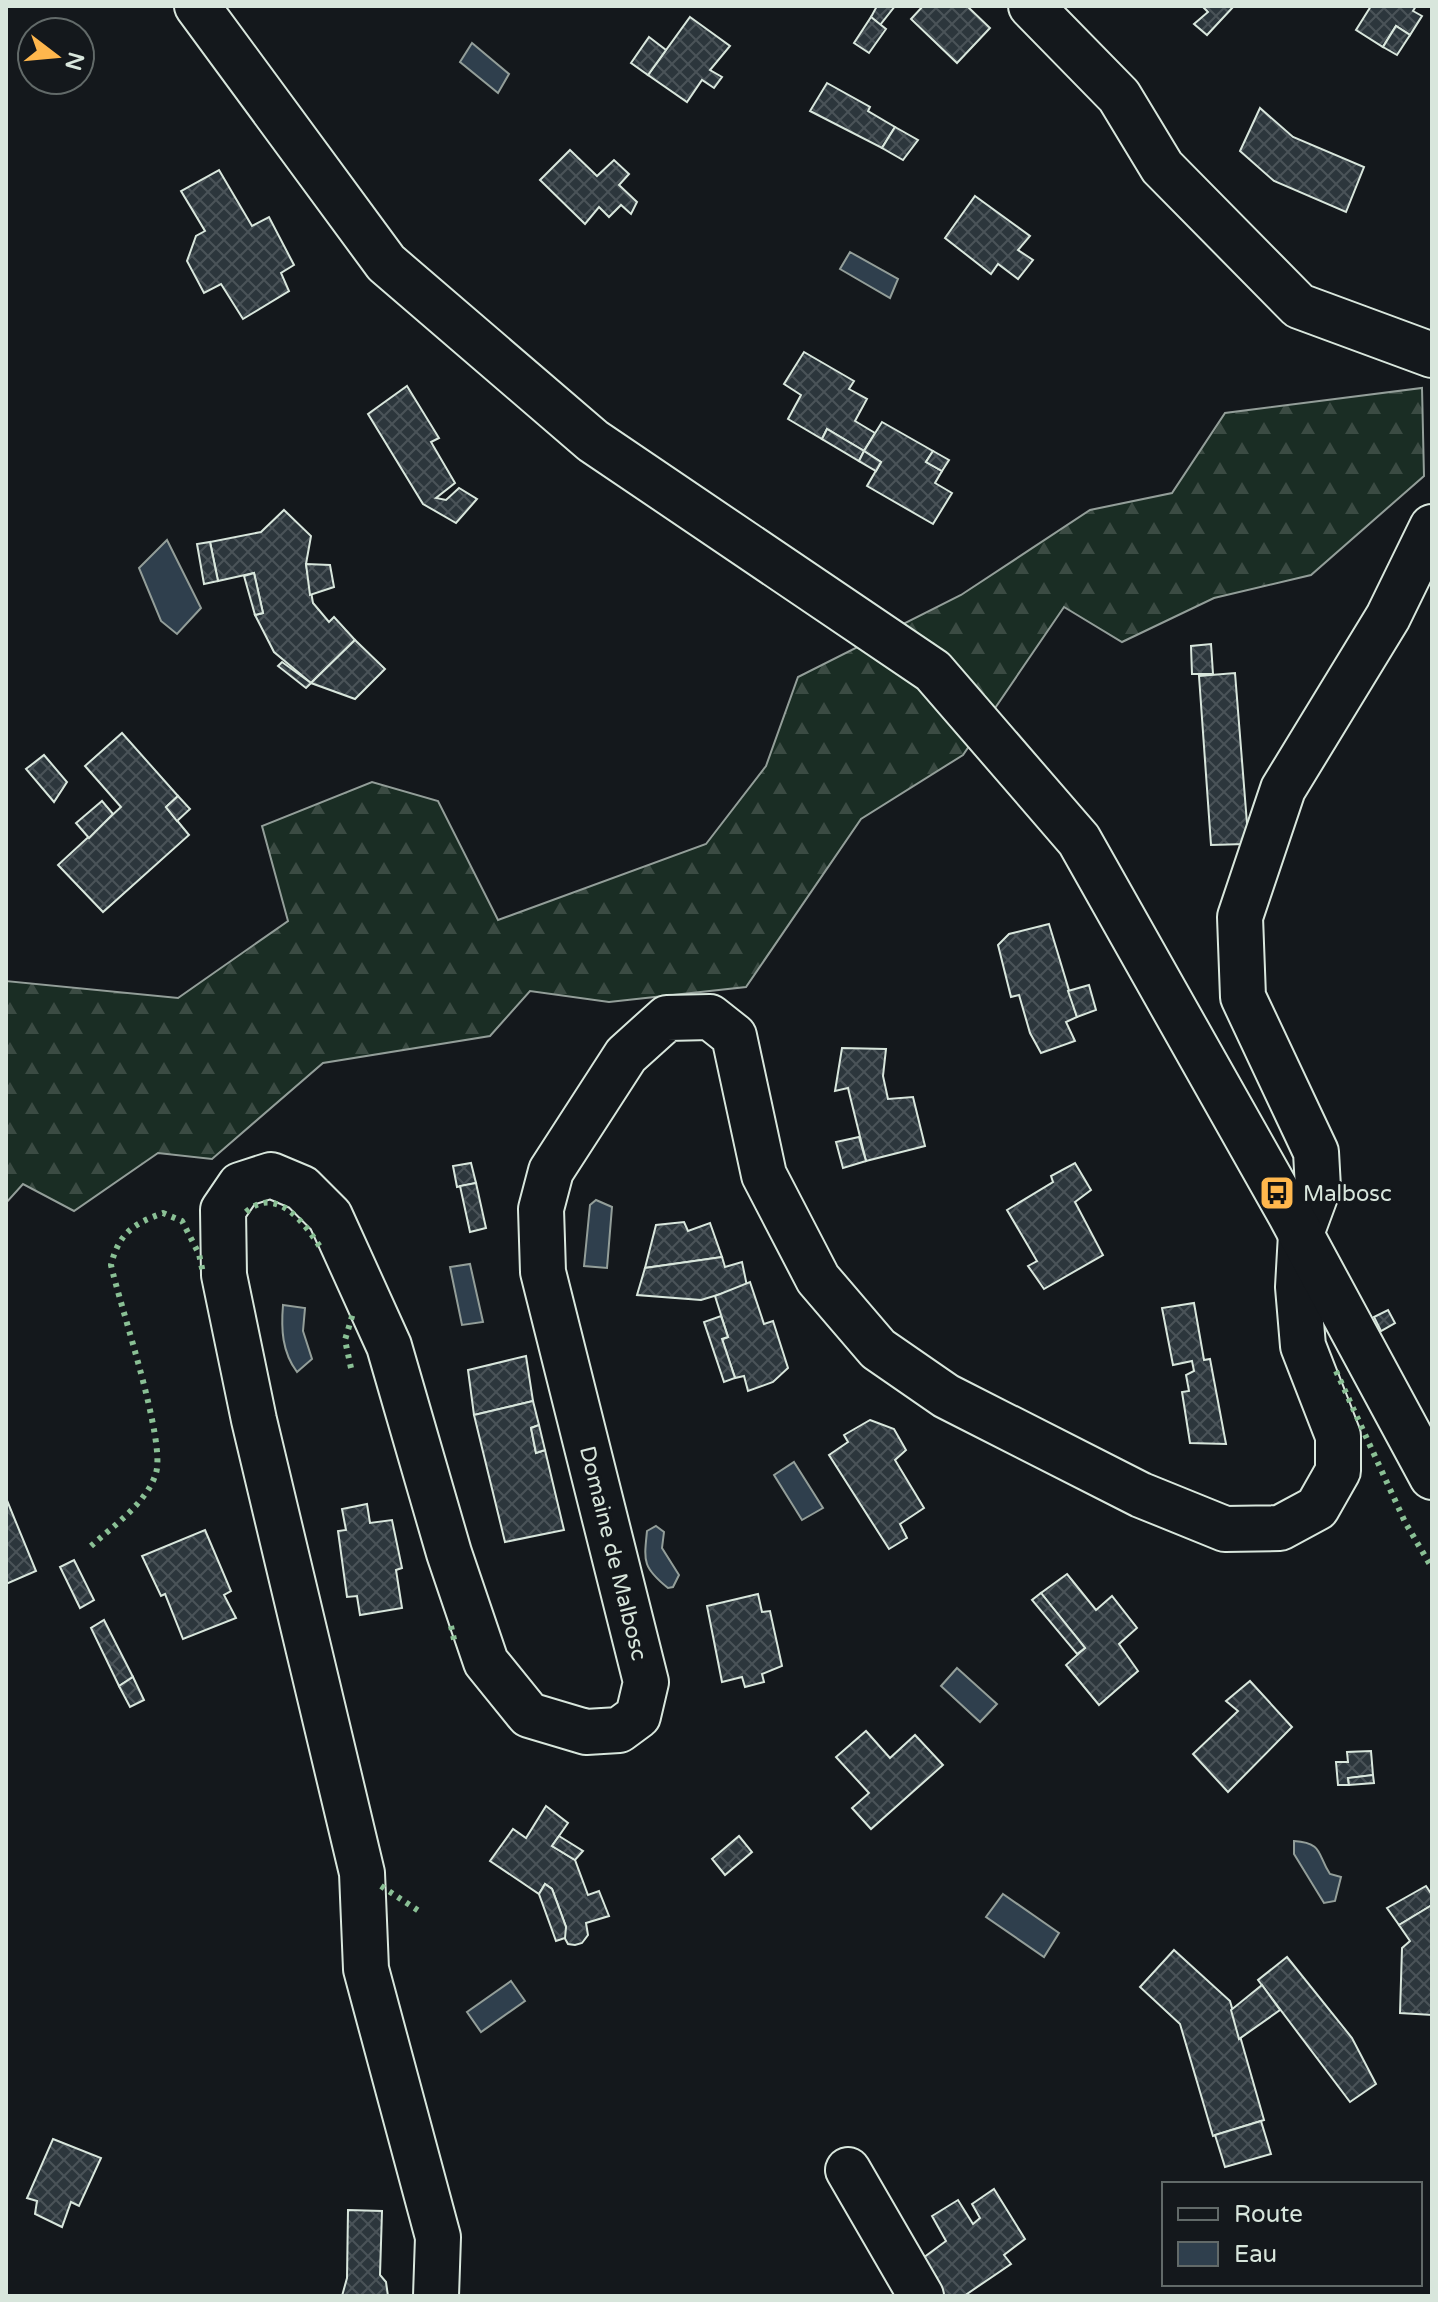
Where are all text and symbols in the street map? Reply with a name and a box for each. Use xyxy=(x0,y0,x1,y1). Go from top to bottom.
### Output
north arrow xyxy=(16,16,96,96)
text: N xyxy=(59,49,89,73)
bus stop icon: Malbosc xyxy=(1258,1174,1296,1212)
place label: Malbosc xyxy=(1303,1181,1392,1207)
street label: Domaine de Malbosc xyxy=(574,1443,652,1663)
legend xyxy=(1162,2182,1422,2286)
text: Route xyxy=(1234,2200,1303,2229)
text: Eau xyxy=(1234,2240,1277,2269)

